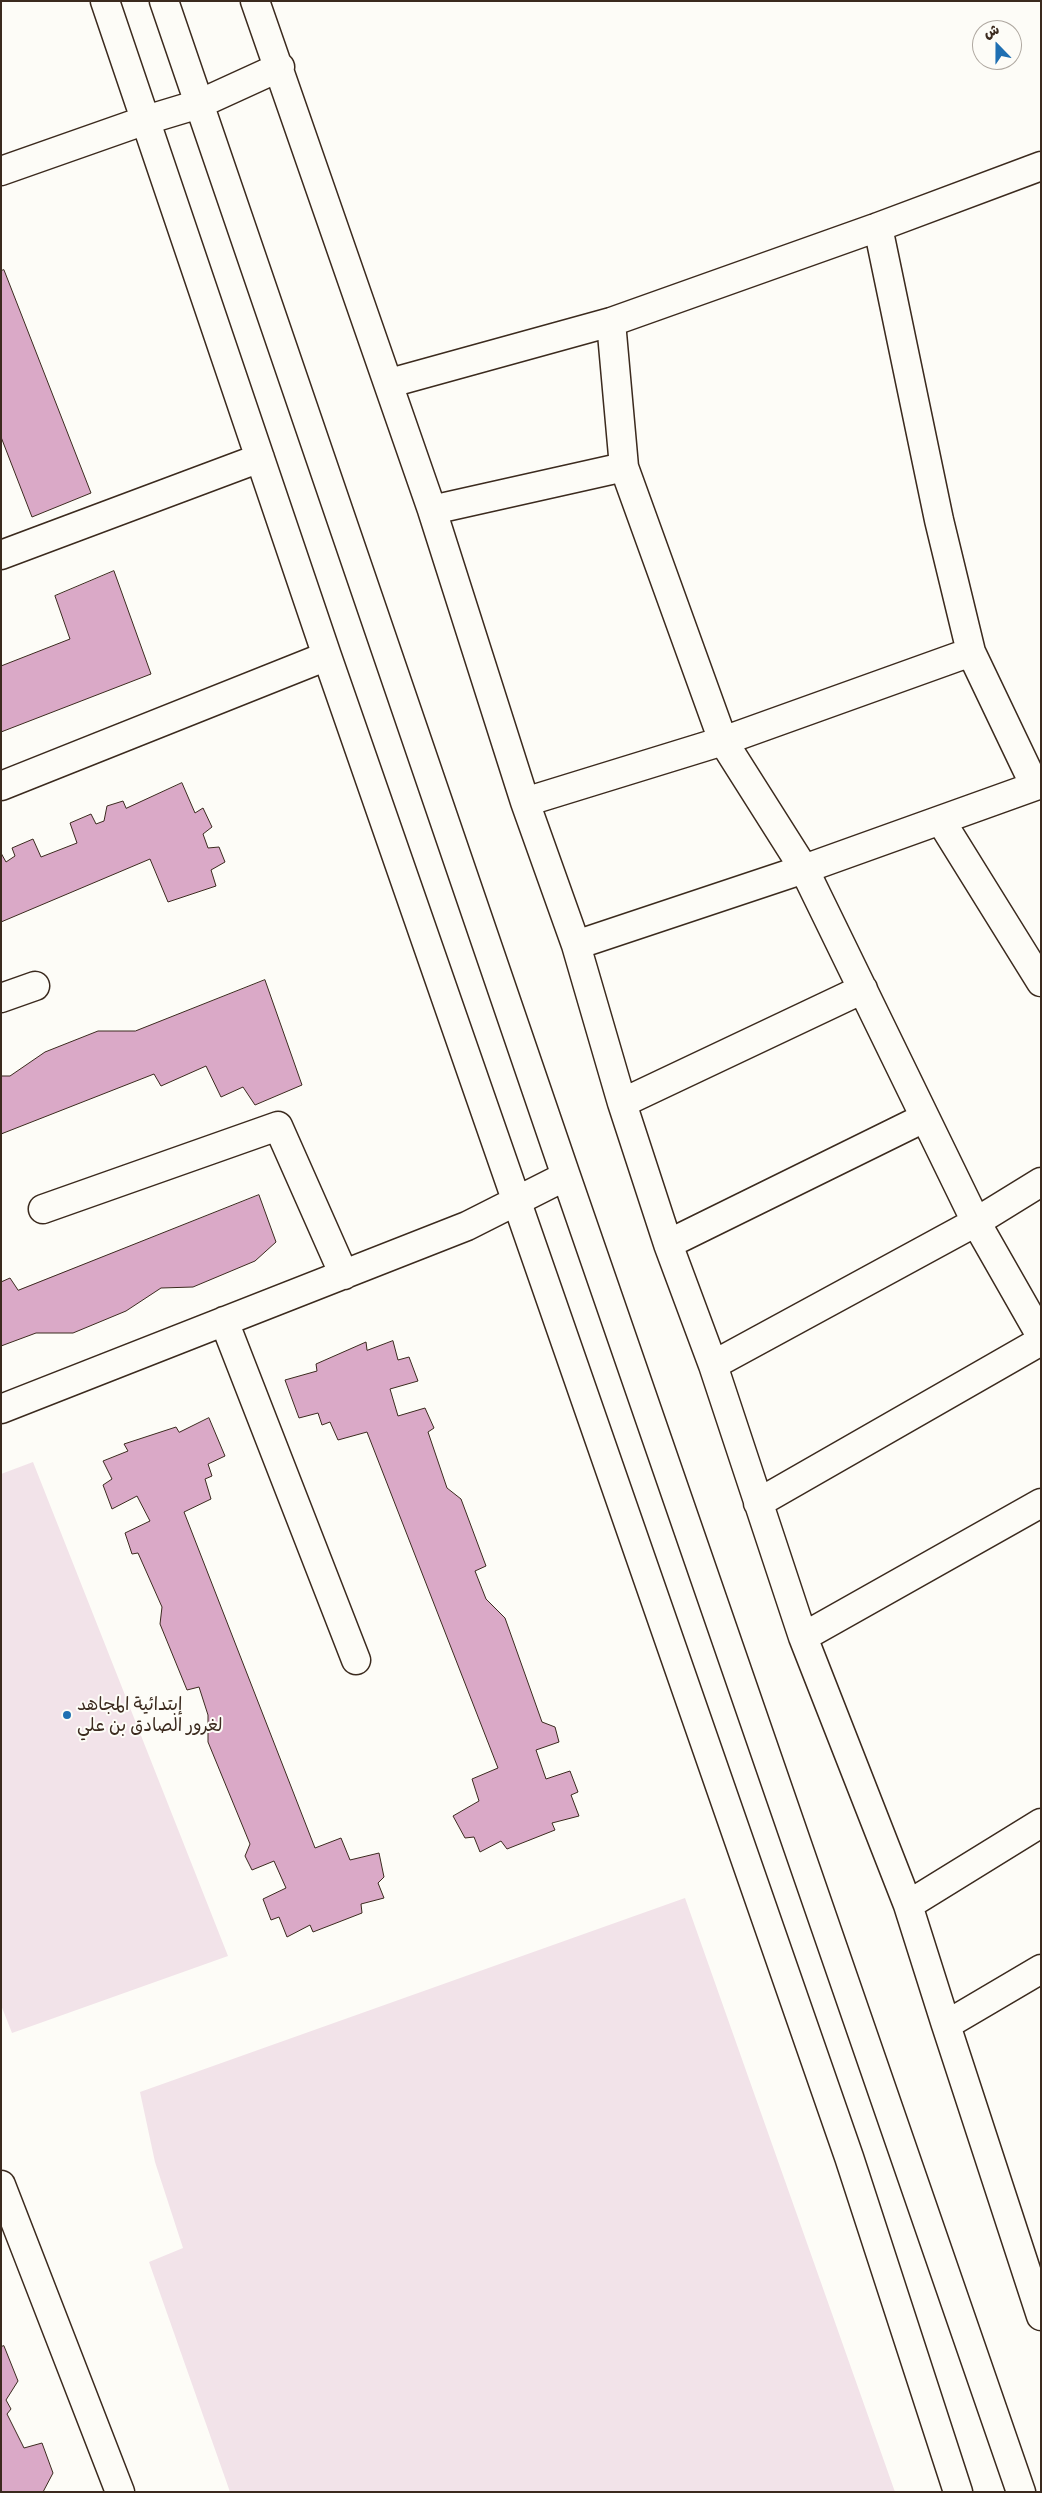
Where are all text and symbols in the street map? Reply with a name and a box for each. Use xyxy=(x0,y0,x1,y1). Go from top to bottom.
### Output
north arrow xyxy=(972,20,1022,70)
text: ش xyxy=(981,21,1002,42)
place label: إبتدائية المجاهد لغرور الصادق بن علي xyxy=(77,1694,223,1736)
marker: إبتدائية المجاهد لغرور الصادق بن علي xyxy=(61,1709,73,1721)

